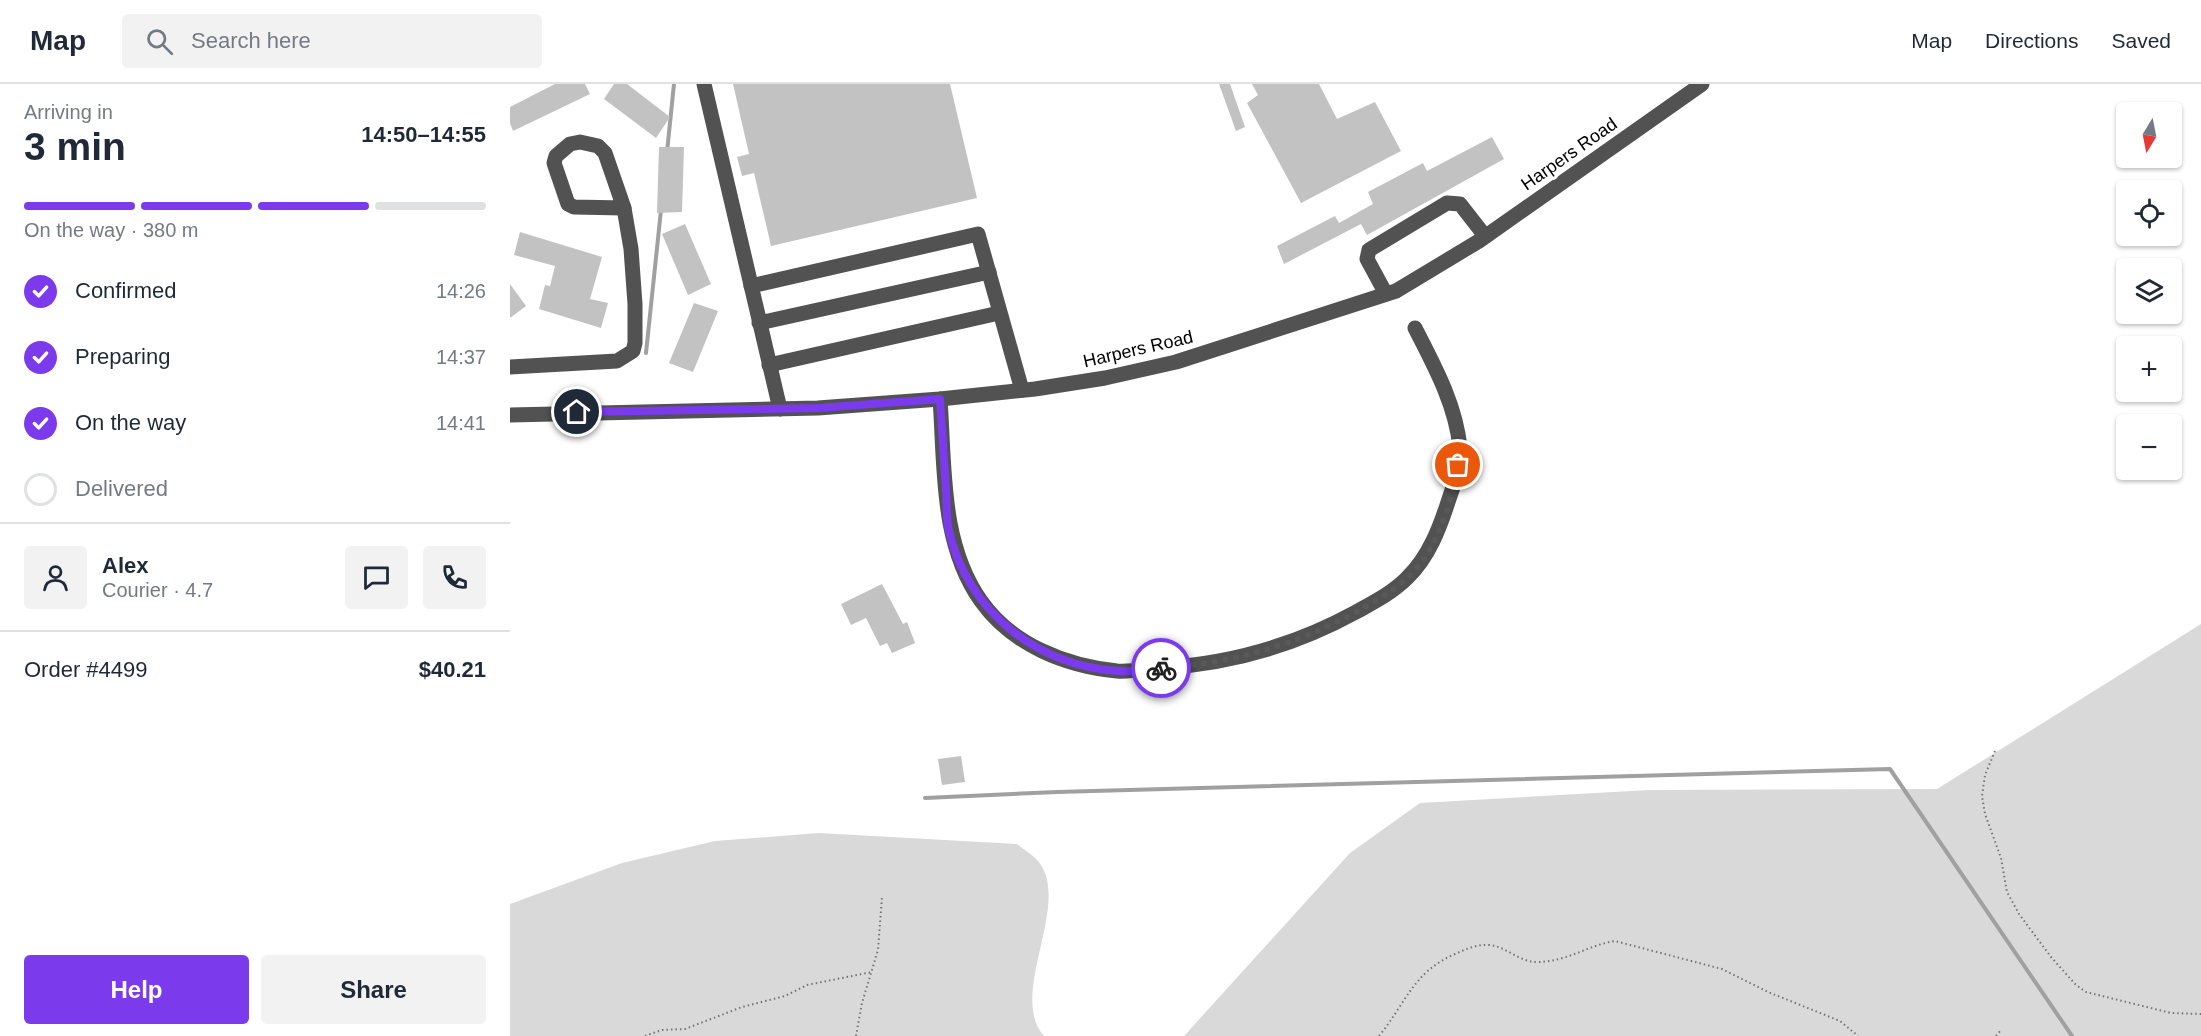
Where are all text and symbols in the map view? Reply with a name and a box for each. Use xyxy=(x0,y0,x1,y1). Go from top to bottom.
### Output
search box xyxy=(122,14,542,68)
text: Map xyxy=(30,25,86,56)
icon: search xyxy=(143,25,176,58)
text: Search here xyxy=(191,28,311,53)
text: Map xyxy=(1911,29,1952,52)
text: Directions xyxy=(1985,29,2078,52)
text: Saved xyxy=(2111,29,2171,52)
text: Arriving in xyxy=(24,101,113,123)
north arrow xyxy=(2116,102,2182,168)
map controls xyxy=(2116,102,2182,480)
street label: Harpers Road xyxy=(1517,114,1621,194)
text: 14:50–14:55 xyxy=(361,122,486,147)
text: 3 min xyxy=(24,125,126,168)
button: locate xyxy=(2116,180,2182,246)
text: On the way · 380 m xyxy=(24,219,199,241)
button: layers xyxy=(2116,258,2182,324)
icon: check xyxy=(24,275,57,308)
text: Confirmed xyxy=(75,278,176,303)
text: 14:26 xyxy=(436,280,486,302)
street label: Harpers Road xyxy=(1081,327,1195,371)
button: + xyxy=(2116,336,2182,402)
icon: check xyxy=(24,341,57,374)
text: Preparing xyxy=(75,344,170,369)
text: 14:37 xyxy=(436,346,486,368)
pin xyxy=(551,386,602,437)
icon: home xyxy=(560,395,593,428)
icon: check xyxy=(24,407,57,440)
text: On the way xyxy=(75,410,186,435)
text: 14:41 xyxy=(436,412,486,434)
button: − xyxy=(2116,414,2182,480)
pin xyxy=(1432,439,1483,490)
icon: bag xyxy=(1441,448,1474,481)
text: Delivered xyxy=(75,476,168,501)
button: person xyxy=(24,546,87,609)
button: chat xyxy=(345,546,408,609)
button: phone xyxy=(423,546,486,609)
text: Alex xyxy=(102,553,148,578)
text: Courier · 4.7 xyxy=(102,579,213,601)
courier xyxy=(1131,638,1191,698)
icon: bike xyxy=(1145,652,1178,685)
text: Order #4499 xyxy=(24,657,148,682)
text: $40.21 xyxy=(419,657,486,682)
button: Help xyxy=(24,955,249,1024)
button: Share xyxy=(261,955,486,1024)

